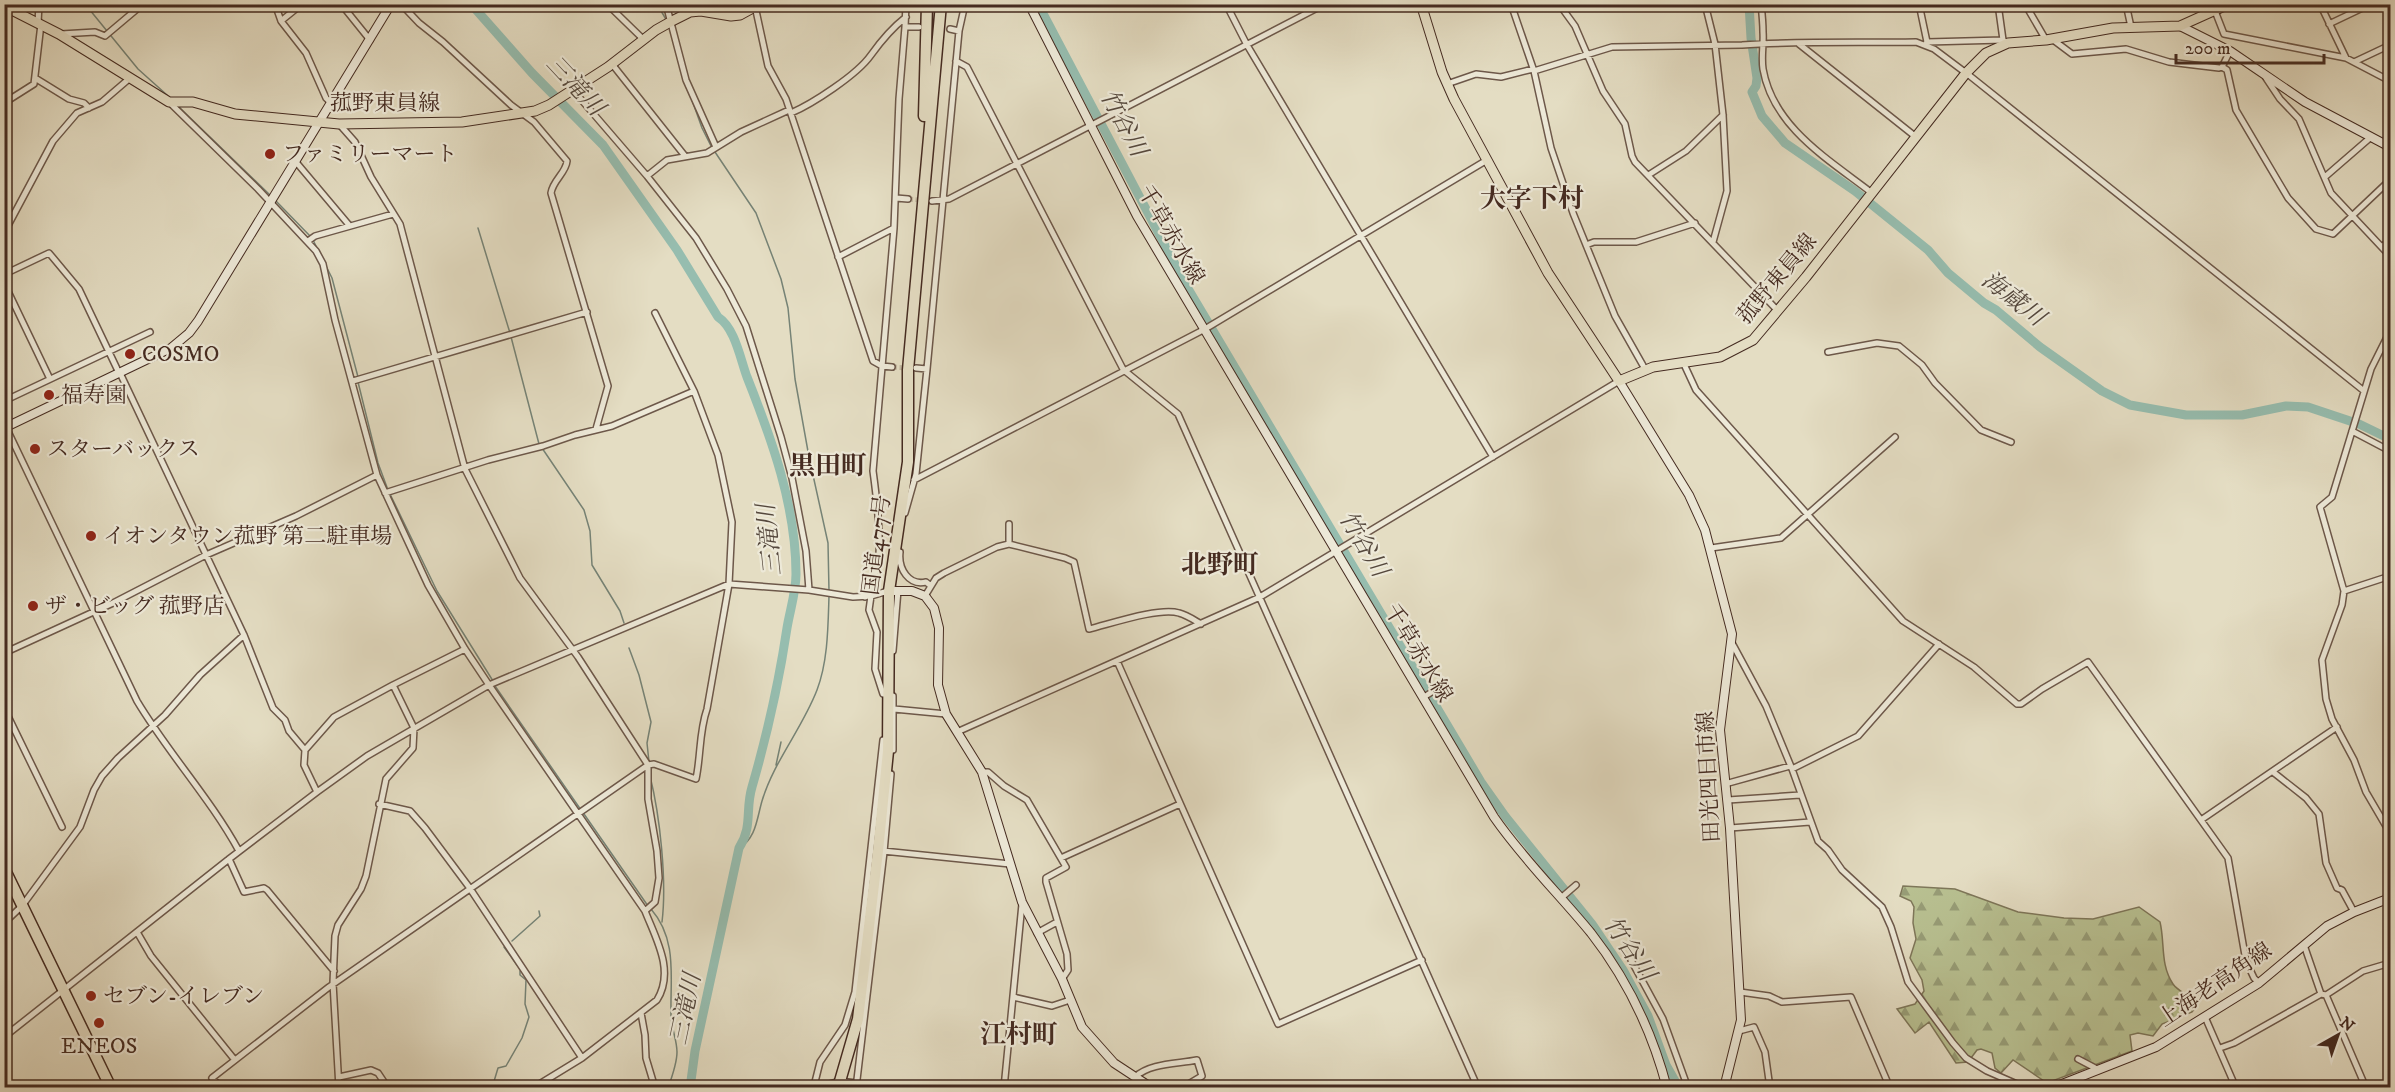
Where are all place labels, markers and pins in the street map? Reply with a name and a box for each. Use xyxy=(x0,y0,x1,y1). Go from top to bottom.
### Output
place label: ファミリーマート xyxy=(282,141,458,168)
marker: ファミリーマート xyxy=(263,147,277,161)
place label: COSMO xyxy=(142,341,219,368)
marker: COSMO xyxy=(123,347,137,361)
place label: 福寿園 xyxy=(61,382,127,409)
marker: 福寿園 xyxy=(42,388,56,402)
place label: スターバックス xyxy=(47,436,200,463)
marker: スターバックス xyxy=(28,442,42,456)
place label: イオンタウン菰野 第二駐車場 xyxy=(103,523,392,550)
marker: イオンタウン菰野 第二駐車場 xyxy=(84,529,98,543)
place label: ザ・ビッグ 菰野店 xyxy=(45,593,225,620)
marker: ザ・ビッグ 菰野店 xyxy=(26,599,40,613)
place label: セブン-イレブン xyxy=(103,983,264,1010)
marker: セブン-イレブン xyxy=(84,989,98,1003)
marker: ENEOS xyxy=(92,1016,106,1030)
place label: ENEOS xyxy=(61,1033,137,1060)

